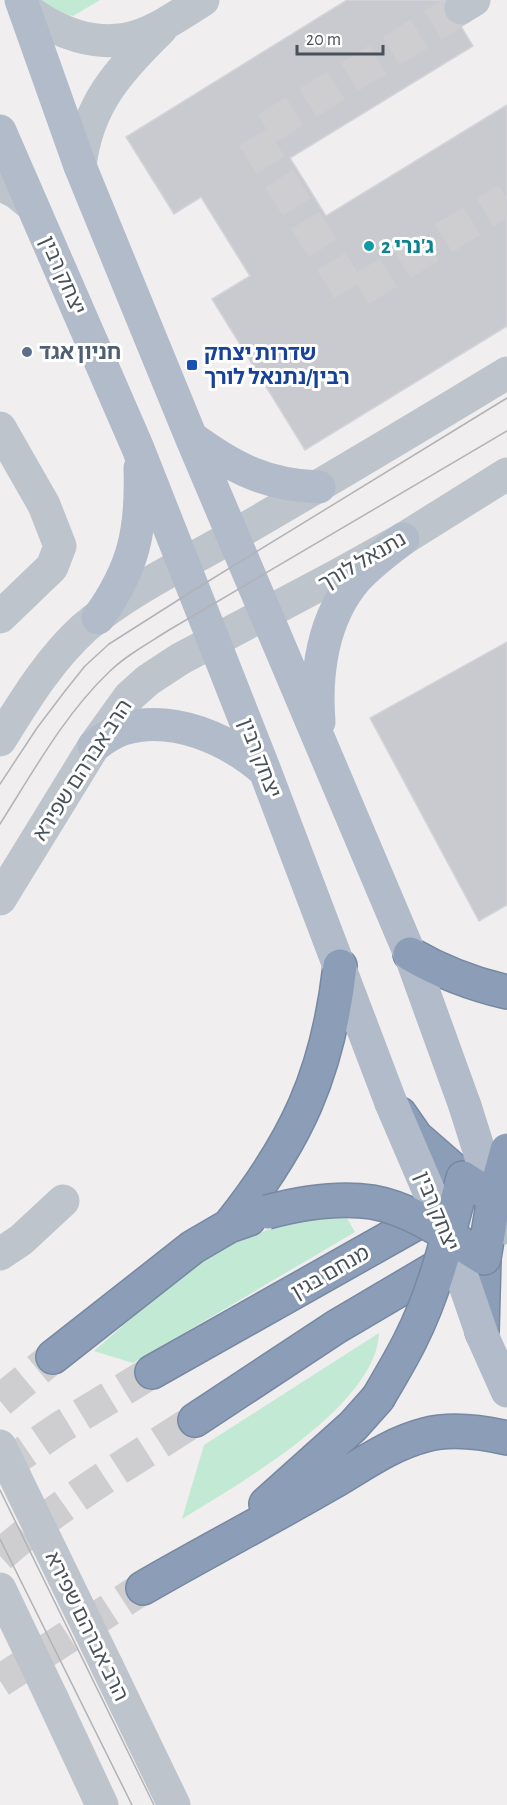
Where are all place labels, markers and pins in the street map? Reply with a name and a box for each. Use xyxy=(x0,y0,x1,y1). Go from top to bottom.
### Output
place label: ג'נרי 2 xyxy=(381,236,434,257)
marker: ג'נרי 2 xyxy=(362,239,376,253)
place label: חניון אגד xyxy=(39,342,121,363)
place label: שדרות יצחק רבין/נתנאל לורך xyxy=(204,343,350,388)
marker: חניון אגד xyxy=(20,345,34,359)
marker: שדרות יצחק רבין/נתנאל לורך xyxy=(185,358,199,372)

